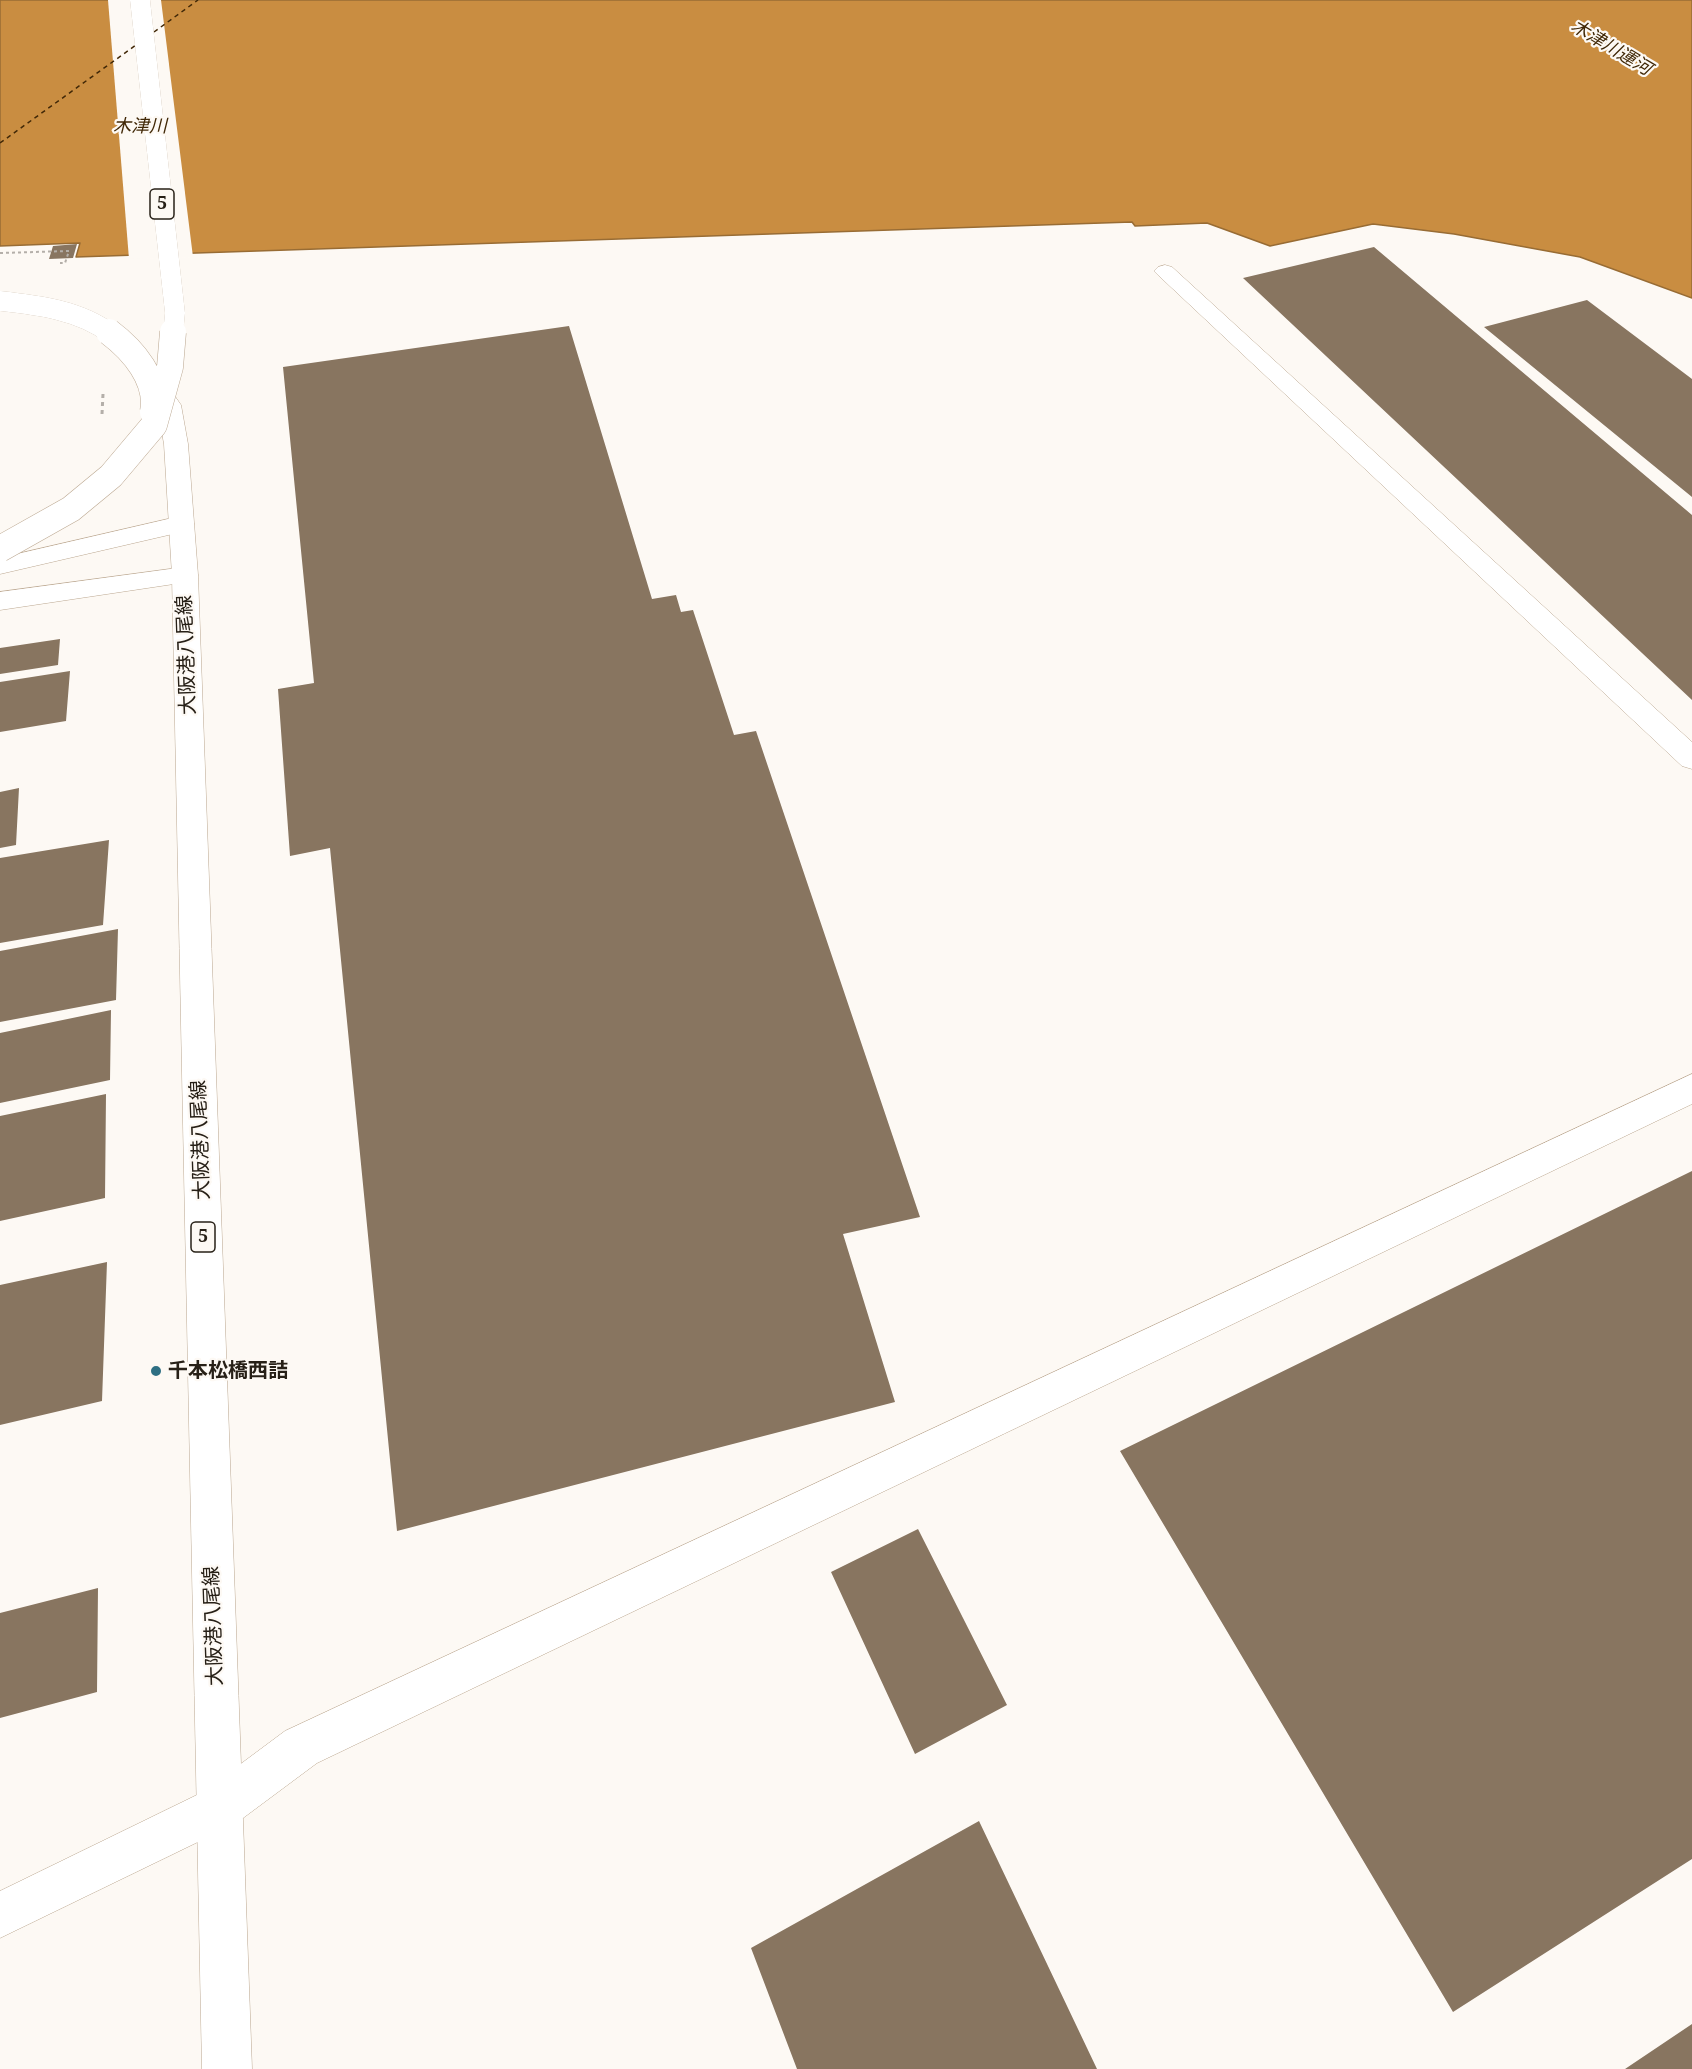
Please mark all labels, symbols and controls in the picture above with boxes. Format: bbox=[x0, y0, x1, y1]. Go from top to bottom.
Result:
water label: 木津川運河 bbox=[1567, 16, 1655, 80]
water label: 木津川 bbox=[113, 116, 167, 138]
road number: 5 bbox=[150, 189, 174, 219]
street label: 大阪港八尾線 bbox=[173, 595, 201, 715]
street label: 大阪港八尾線 bbox=[187, 1080, 215, 1200]
road number: 5 bbox=[191, 1222, 215, 1252]
place label: 千本松橋西詰 bbox=[168, 1359, 288, 1383]
marker: 千本松橋西詰 bbox=[149, 1364, 163, 1378]
street label: 大阪港八尾線 bbox=[200, 1566, 228, 1686]

